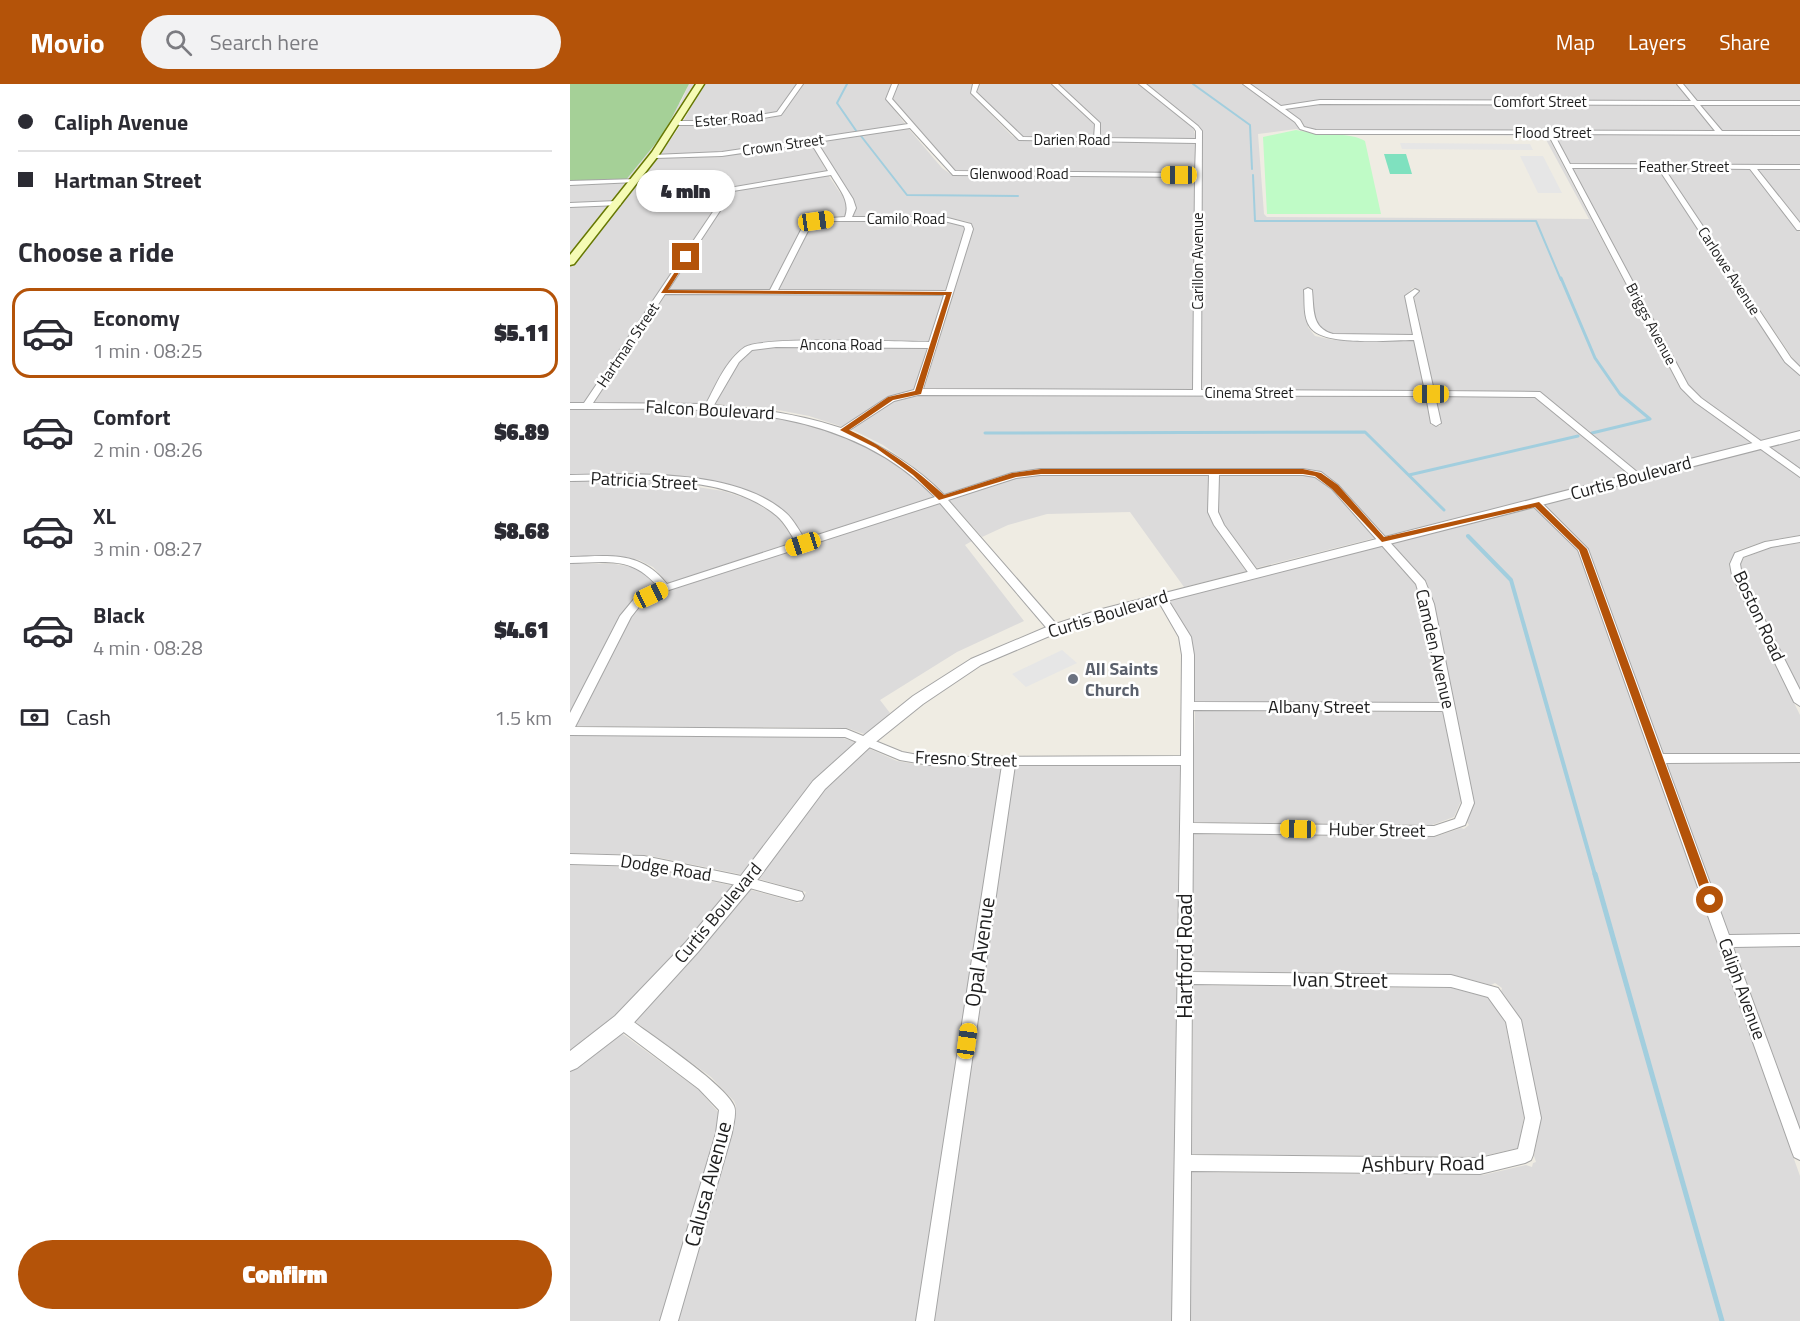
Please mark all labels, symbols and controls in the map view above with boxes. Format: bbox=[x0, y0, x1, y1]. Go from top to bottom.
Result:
search box bbox=[141, 15, 561, 69]
text: Movio bbox=[30, 21, 105, 64]
text: Search here bbox=[210, 25, 319, 59]
icon: search bbox=[162, 26, 195, 59]
text: Map bbox=[1556, 26, 1595, 58]
text: Layers bbox=[1628, 26, 1686, 58]
text: Share bbox=[1719, 26, 1770, 58]
street label: Comfort Street bbox=[1493, 90, 1588, 113]
street label: Ester Road bbox=[694, 104, 764, 133]
text: Caliph Avenue bbox=[54, 105, 188, 139]
street label: Flood Street bbox=[1514, 121, 1592, 144]
street label: Crown Street bbox=[741, 127, 826, 162]
street label: Darien Road bbox=[1033, 128, 1111, 151]
street label: Feather Street bbox=[1639, 155, 1730, 178]
street label: Glenwood Road bbox=[969, 162, 1069, 185]
text: Hartman Street bbox=[54, 163, 202, 197]
car bbox=[1161, 166, 1197, 184]
callout: 4 min bbox=[636, 170, 736, 212]
text: 4 min bbox=[661, 175, 710, 206]
street label: Camilo Road bbox=[867, 207, 945, 230]
car bbox=[797, 210, 835, 232]
street label: Carillon Avenue bbox=[1186, 212, 1209, 310]
street label: Carlowe Avenue bbox=[1692, 222, 1767, 319]
text: Choose a ride bbox=[18, 231, 174, 272]
route end bbox=[672, 243, 699, 270]
street label: Briggs Avenue bbox=[1620, 278, 1683, 369]
street label: Hartman Street bbox=[591, 297, 665, 392]
text: Economy bbox=[93, 301, 180, 335]
icon: car bbox=[21, 306, 75, 360]
text: $5.11 bbox=[494, 316, 549, 350]
street label: Ancona Road bbox=[800, 333, 882, 356]
text: 1 min · 08:25 bbox=[93, 335, 203, 366]
street label: Cinema Street bbox=[1204, 381, 1294, 404]
car bbox=[1413, 385, 1449, 403]
street label: Falcon Boulevard bbox=[645, 393, 775, 426]
text: Comfort bbox=[93, 400, 171, 434]
icon: car bbox=[21, 405, 75, 459]
text: $6.89 bbox=[494, 415, 549, 449]
text: 2 min · 08:26 bbox=[93, 434, 203, 465]
street label: Curtis Boulevard bbox=[1567, 448, 1694, 507]
street label: Patricia Street bbox=[590, 464, 699, 497]
text: XL bbox=[93, 499, 116, 533]
icon: car bbox=[21, 504, 75, 558]
text: $8.68 bbox=[494, 514, 549, 548]
car bbox=[783, 530, 823, 558]
text: 3 min · 08:27 bbox=[93, 533, 203, 564]
street label: Boston Road bbox=[1727, 566, 1792, 666]
car bbox=[631, 579, 671, 611]
street label: Curtis Boulevard bbox=[1044, 582, 1171, 645]
street label: Camden Avenue bbox=[1409, 586, 1462, 712]
text: Black bbox=[93, 598, 145, 632]
icon: car bbox=[21, 603, 75, 657]
text: $4.61 bbox=[494, 613, 549, 647]
text: 4 min · 08:28 bbox=[93, 632, 203, 663]
place label: All Saints Church bbox=[1085, 655, 1158, 703]
marker: All Saints Church bbox=[1066, 672, 1080, 686]
street label: Albany Street bbox=[1268, 693, 1371, 720]
text: Cash bbox=[66, 700, 111, 734]
icon: cash bbox=[18, 701, 51, 734]
text: 1.5 km bbox=[495, 702, 552, 733]
street label: Fresno Street bbox=[915, 743, 1018, 774]
street label: Huber Street bbox=[1328, 815, 1426, 844]
car bbox=[1280, 820, 1316, 838]
street label: Dodge Road bbox=[619, 847, 714, 888]
street label: Curtis Boulevard bbox=[667, 856, 768, 969]
route start bbox=[1696, 886, 1723, 913]
street label: Hartford Road bbox=[1168, 893, 1200, 1019]
street label: Opal Avenue bbox=[955, 895, 1003, 1009]
street label: Caliph Avenue bbox=[1712, 934, 1773, 1043]
street label: Ivan Street bbox=[1292, 962, 1389, 996]
car bbox=[956, 1022, 978, 1060]
street label: Calusa Avenue bbox=[675, 1118, 739, 1250]
street label: Ashbury Road bbox=[1361, 1146, 1485, 1180]
button: Confirm bbox=[18, 1240, 552, 1309]

